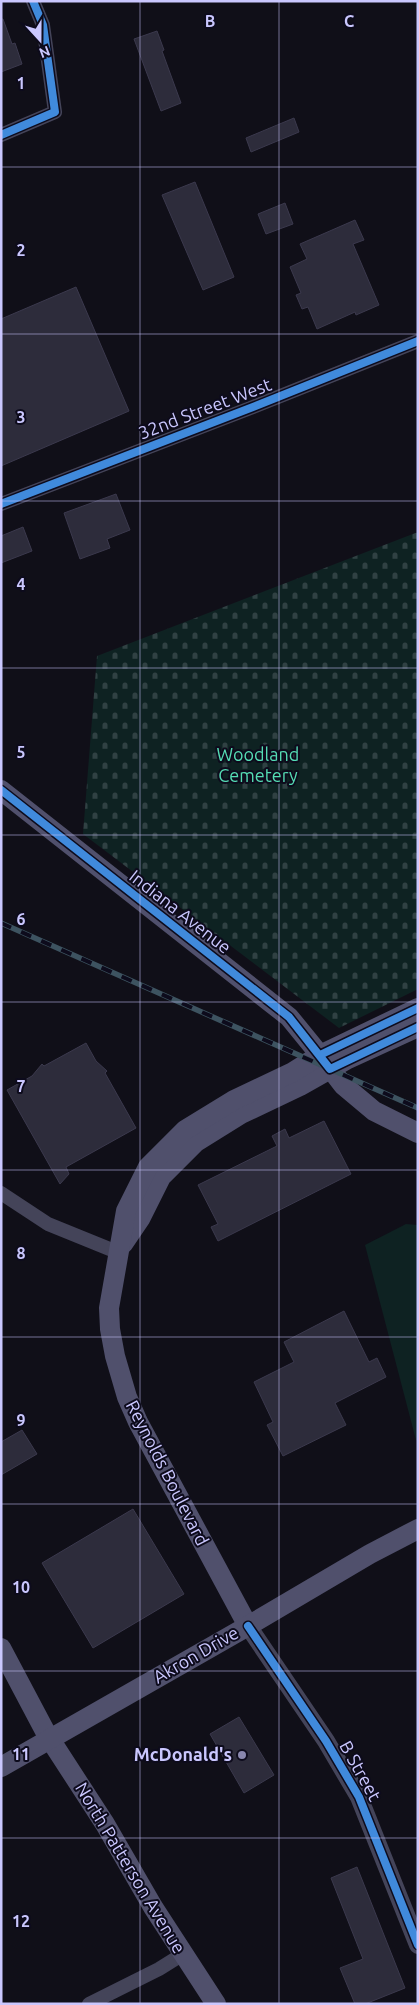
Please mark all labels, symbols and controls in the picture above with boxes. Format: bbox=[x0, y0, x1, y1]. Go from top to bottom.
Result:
text: B bbox=[205, 12, 215, 30]
text: C bbox=[344, 12, 354, 30]
north arrow bbox=[15, 15, 65, 65]
text: N bbox=[37, 43, 52, 61]
text: 1 bbox=[16, 74, 26, 92]
text: 2 bbox=[16, 241, 26, 259]
street label: 32nd Street West bbox=[135, 373, 274, 443]
text: 3 bbox=[16, 408, 26, 426]
text: 4 bbox=[16, 575, 26, 593]
text: 5 bbox=[16, 743, 26, 761]
park label: Woodland Cemetery bbox=[217, 744, 299, 785]
street label: Indiana Avenue bbox=[126, 865, 235, 957]
text: 6 bbox=[16, 910, 26, 928]
text: 7 bbox=[16, 1077, 26, 1095]
text: 8 bbox=[16, 1244, 26, 1262]
street label: Reynolds Boulevard bbox=[123, 1397, 213, 1548]
text: 9 bbox=[16, 1411, 26, 1429]
text: 10 bbox=[12, 1578, 30, 1596]
street label: Akron Drive bbox=[149, 1622, 242, 1687]
street label: B Street bbox=[336, 1737, 386, 1804]
place label: McDonald's bbox=[134, 1744, 232, 1764]
text: 11 bbox=[12, 1745, 30, 1763]
marker: McDonald's bbox=[236, 1749, 248, 1761]
street label: North Patterson Avenue bbox=[72, 1778, 190, 1957]
text: 12 bbox=[12, 1912, 30, 1930]

